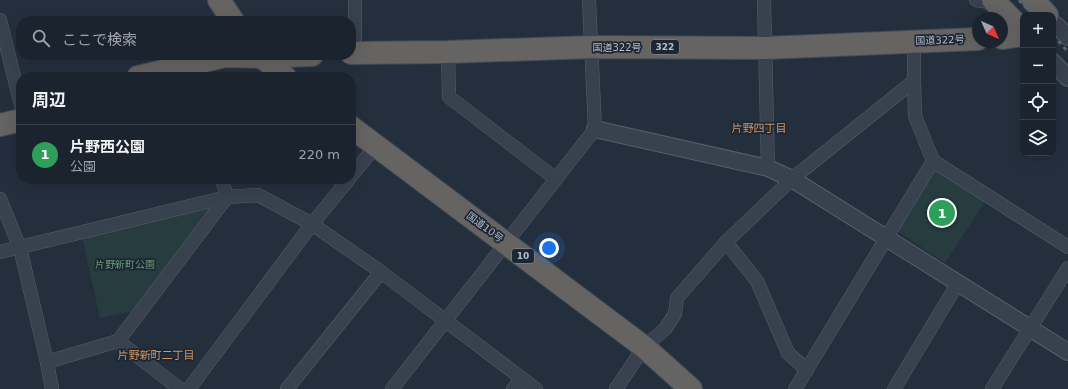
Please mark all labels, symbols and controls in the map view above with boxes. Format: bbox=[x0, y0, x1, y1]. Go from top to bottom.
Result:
north arrow bbox=[972, 12, 1008, 48]
map controls bbox=[1020, 12, 1056, 156]
button: + bbox=[1020, 12, 1056, 48]
search box bbox=[16, 16, 356, 60]
icon: search bbox=[30, 27, 52, 49]
text: ここで検索 bbox=[62, 31, 137, 49]
street label: 国道322号 bbox=[915, 34, 965, 46]
road number: 322 bbox=[651, 40, 679, 54]
street label: 国道322号 bbox=[592, 42, 642, 53]
button: − bbox=[1020, 48, 1056, 84]
button: locate bbox=[1020, 84, 1056, 120]
text: 周辺 bbox=[32, 90, 66, 110]
button: layers bbox=[1020, 120, 1056, 156]
district label: 片野四丁目 bbox=[732, 122, 787, 135]
text: 片野西公園 bbox=[70, 138, 145, 156]
text: 1 bbox=[40, 147, 50, 162]
text: 220 m bbox=[298, 147, 340, 162]
text: 公園 bbox=[70, 159, 96, 174]
pin: 1 bbox=[929, 198, 955, 228]
street label: 国道10号 bbox=[465, 210, 505, 244]
your location bbox=[539, 238, 559, 258]
road number: 10 bbox=[512, 249, 534, 263]
park label: 片野新町公園 bbox=[95, 259, 155, 270]
district label: 片野新町二丁目 bbox=[118, 349, 195, 362]

